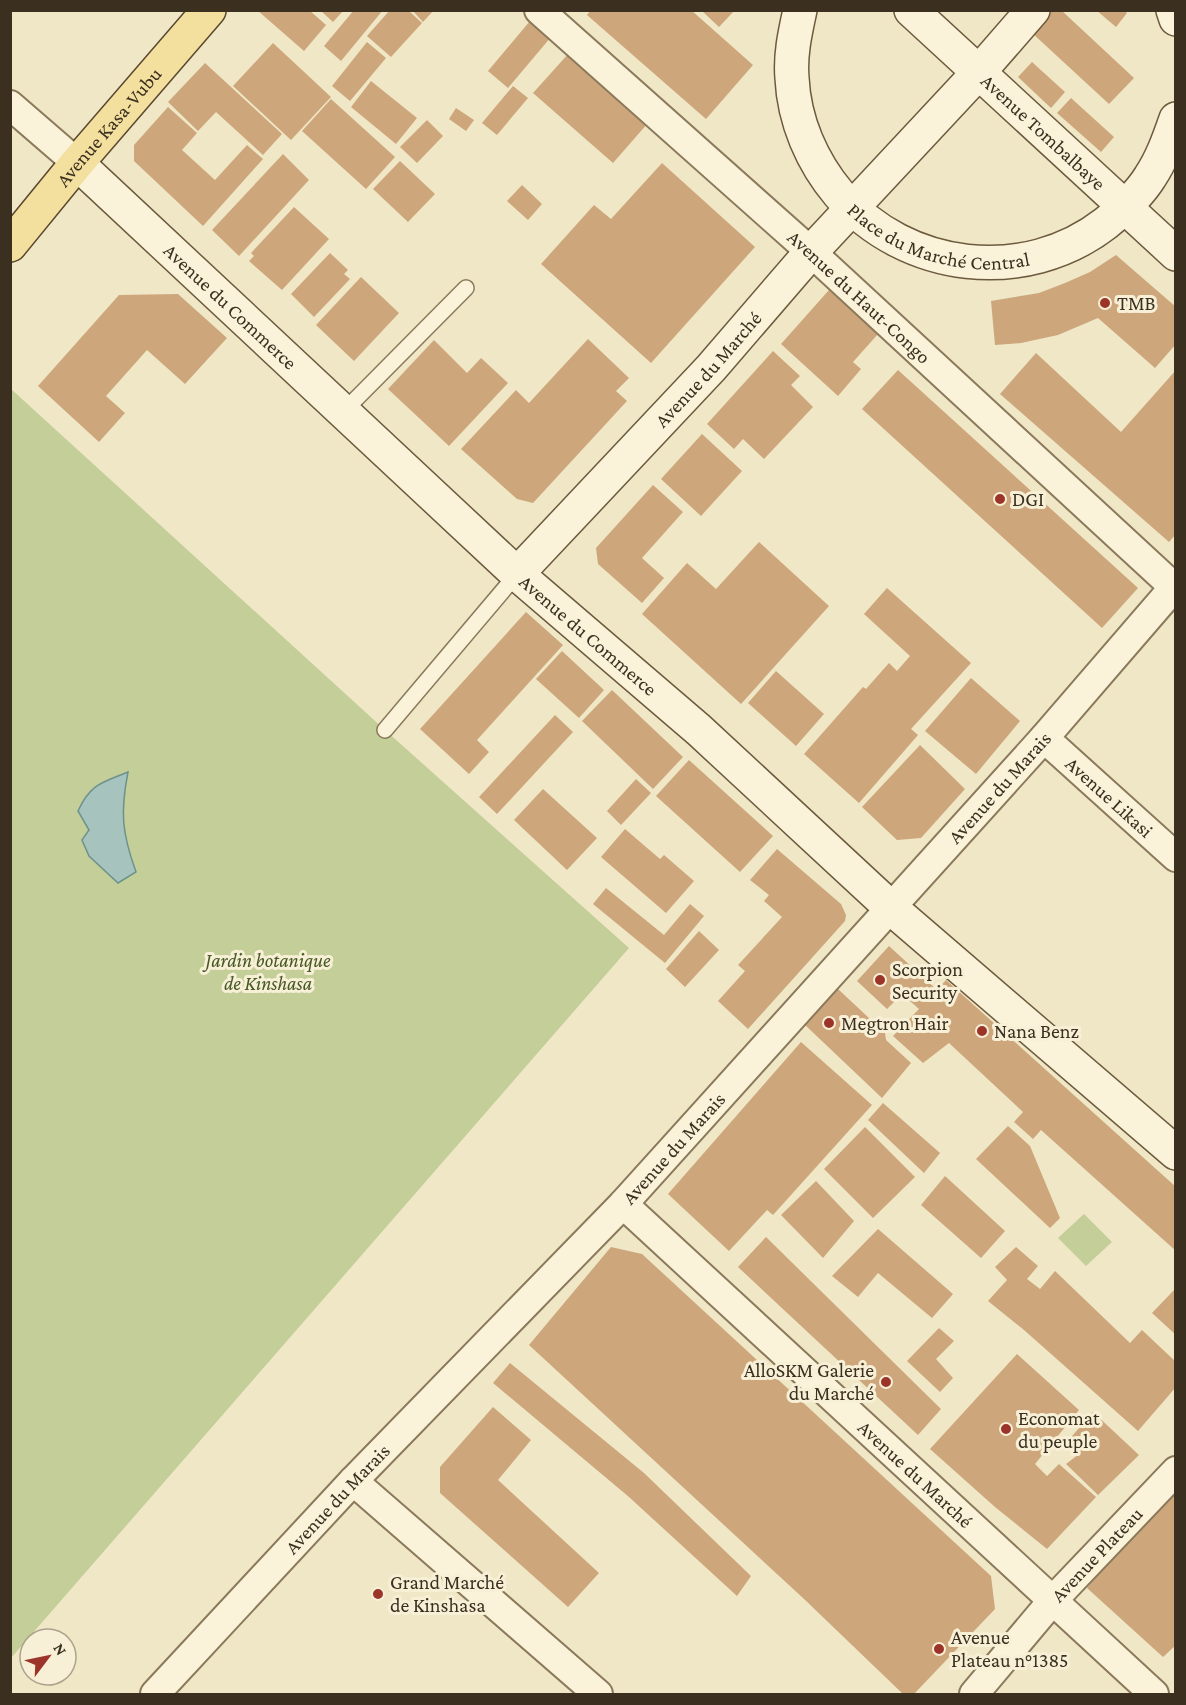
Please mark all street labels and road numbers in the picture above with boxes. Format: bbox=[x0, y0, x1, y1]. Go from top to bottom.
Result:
street label: Avenue Kasa-Vubu bbox=[52, 62, 166, 191]
street label: Avenue Tombalbaye bbox=[977, 69, 1110, 195]
street label: Place du Marché Central bbox=[843, 199, 1031, 274]
street label: Avenue du Haut-Congo bbox=[783, 226, 935, 368]
street label: Avenue du Commerce bbox=[159, 239, 302, 374]
street label: Avenue du Marché bbox=[650, 307, 766, 432]
street label: Avenue du Commerce bbox=[515, 570, 662, 700]
street label: Avenue du Marais bbox=[943, 727, 1055, 848]
street label: Avenue Likasi bbox=[1061, 752, 1157, 842]
street label: Avenue du Marais bbox=[618, 1088, 730, 1208]
street label: Avenue du Marché bbox=[854, 1416, 977, 1532]
street label: Avenue du Marais bbox=[280, 1439, 394, 1558]
street label: Avenue Plateau bbox=[1046, 1502, 1147, 1606]

